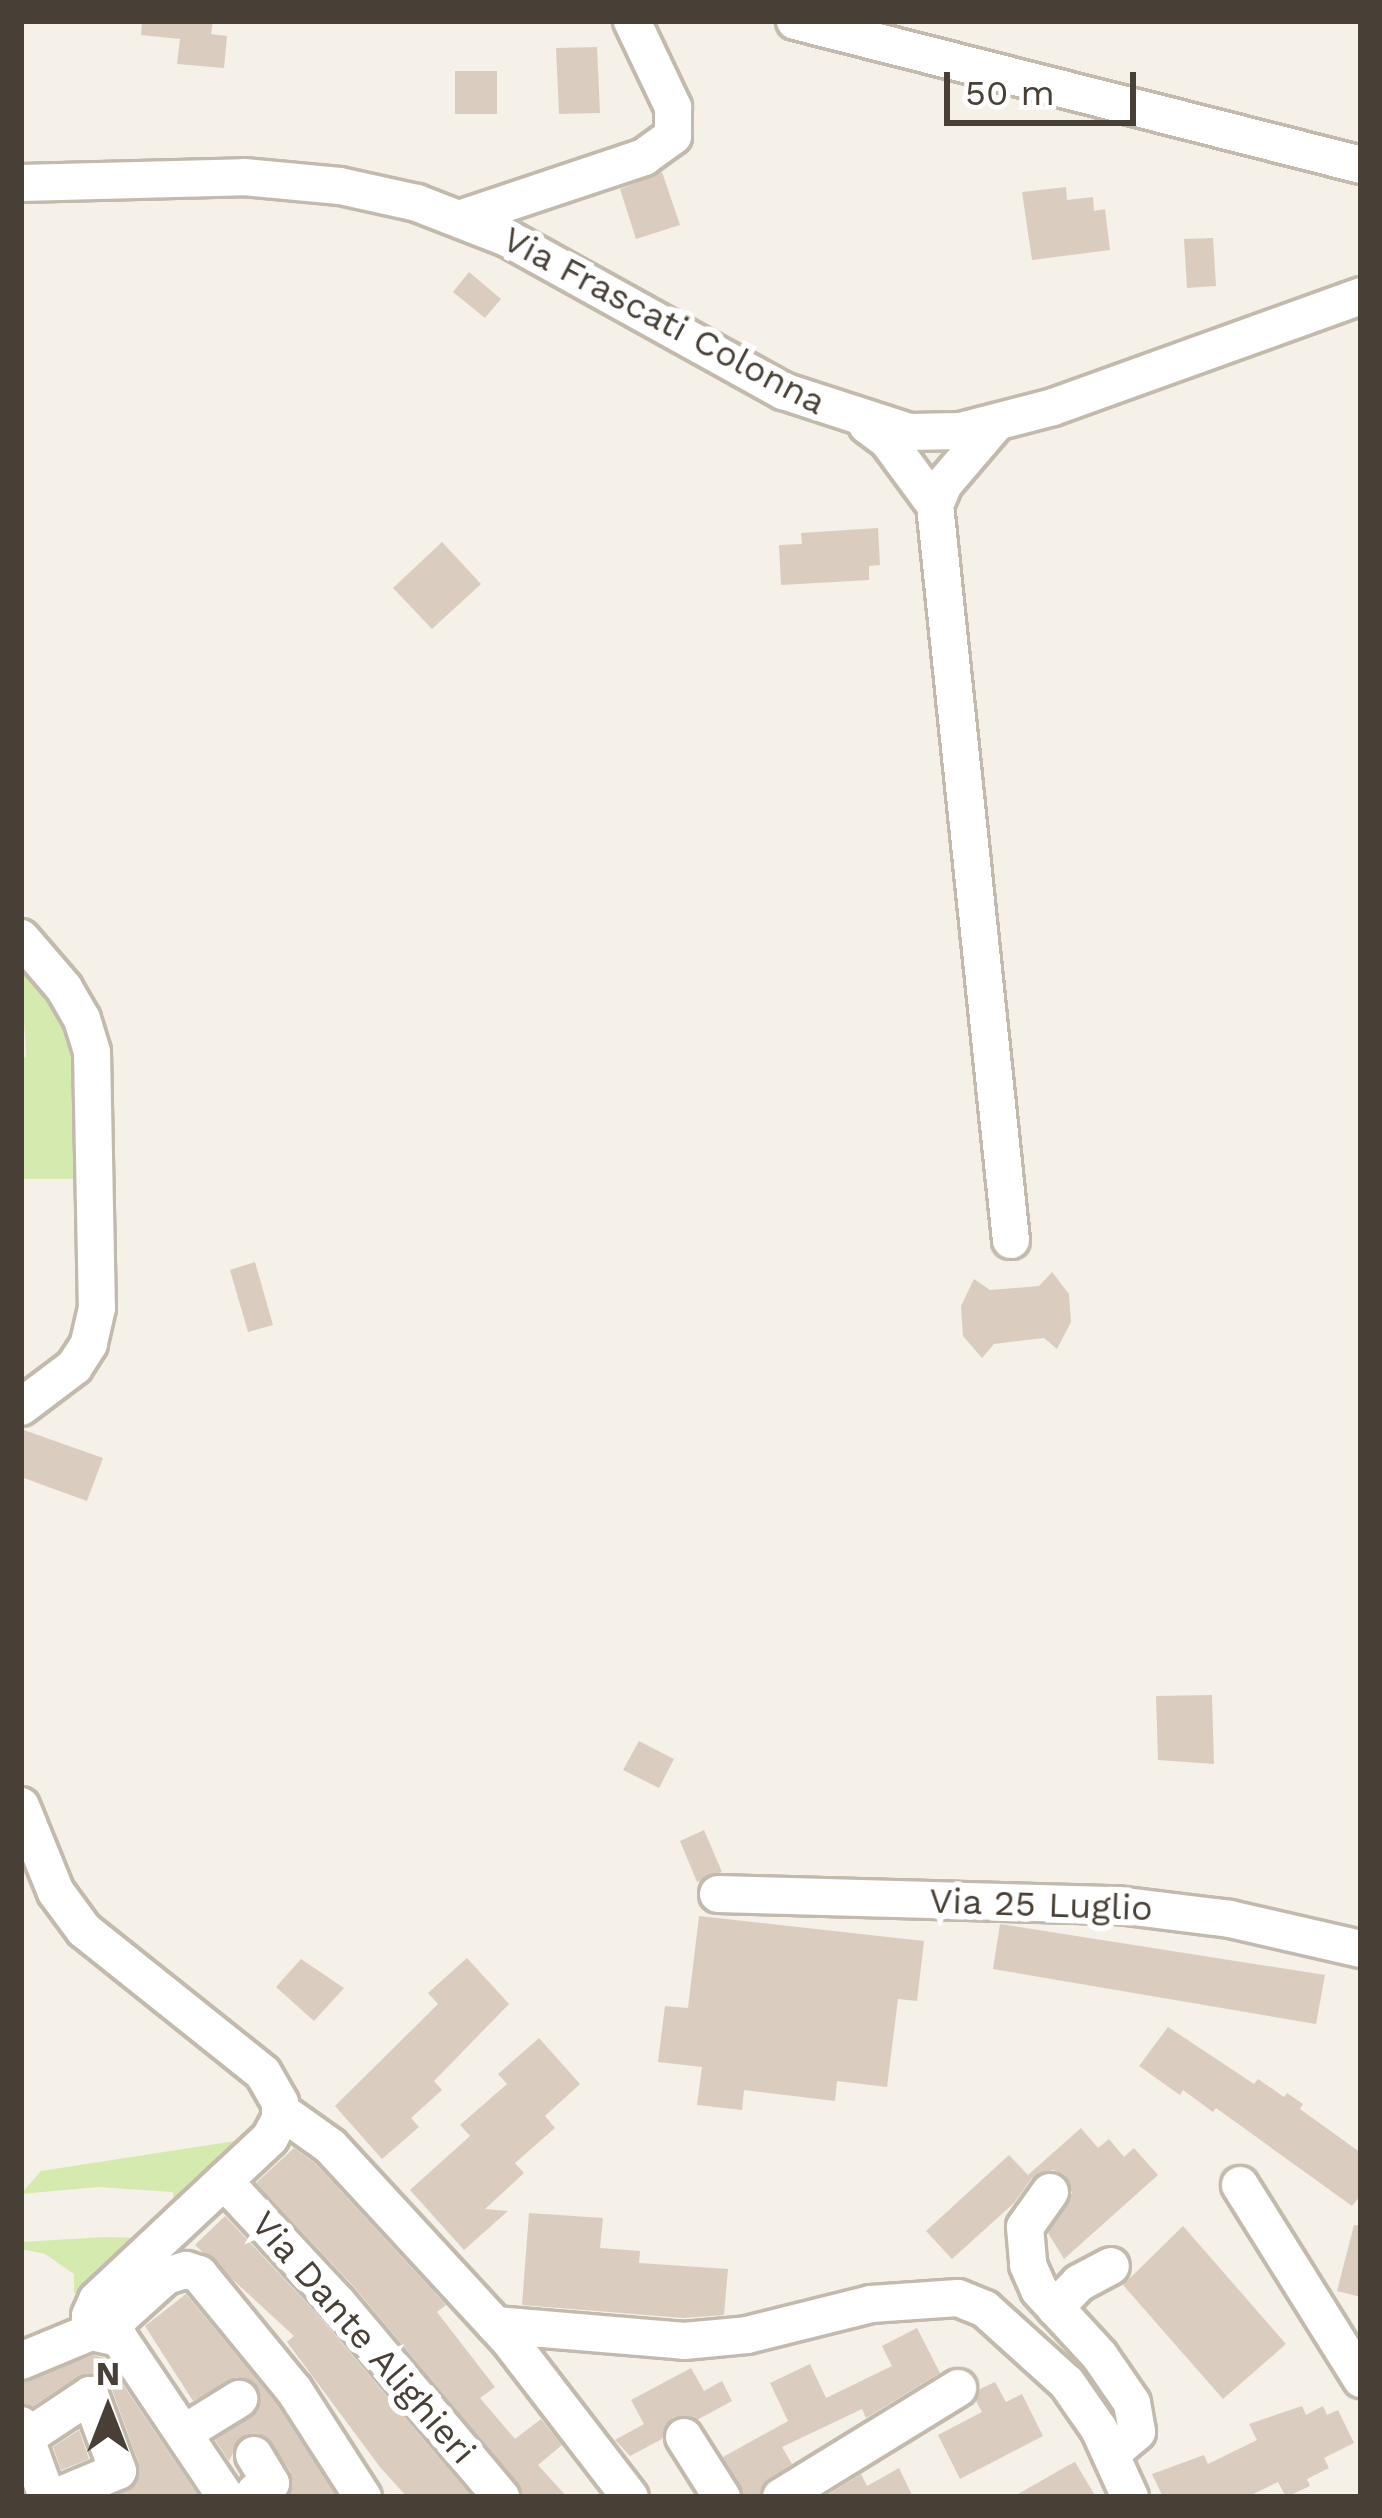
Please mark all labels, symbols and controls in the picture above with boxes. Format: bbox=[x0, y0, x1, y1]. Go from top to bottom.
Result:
scale bar bbox=[950, 48, 1142, 122]
text: 50 m bbox=[965, 72, 1055, 114]
street label: Via Frascati Colonna bbox=[495, 217, 833, 425]
street label: Via 25 Luglio bbox=[928, 1879, 1154, 1931]
street label: Via Dante Alighieri bbox=[241, 2202, 485, 2474]
north arrow bbox=[48, 2350, 168, 2470]
text: N bbox=[96, 2354, 120, 2393]

